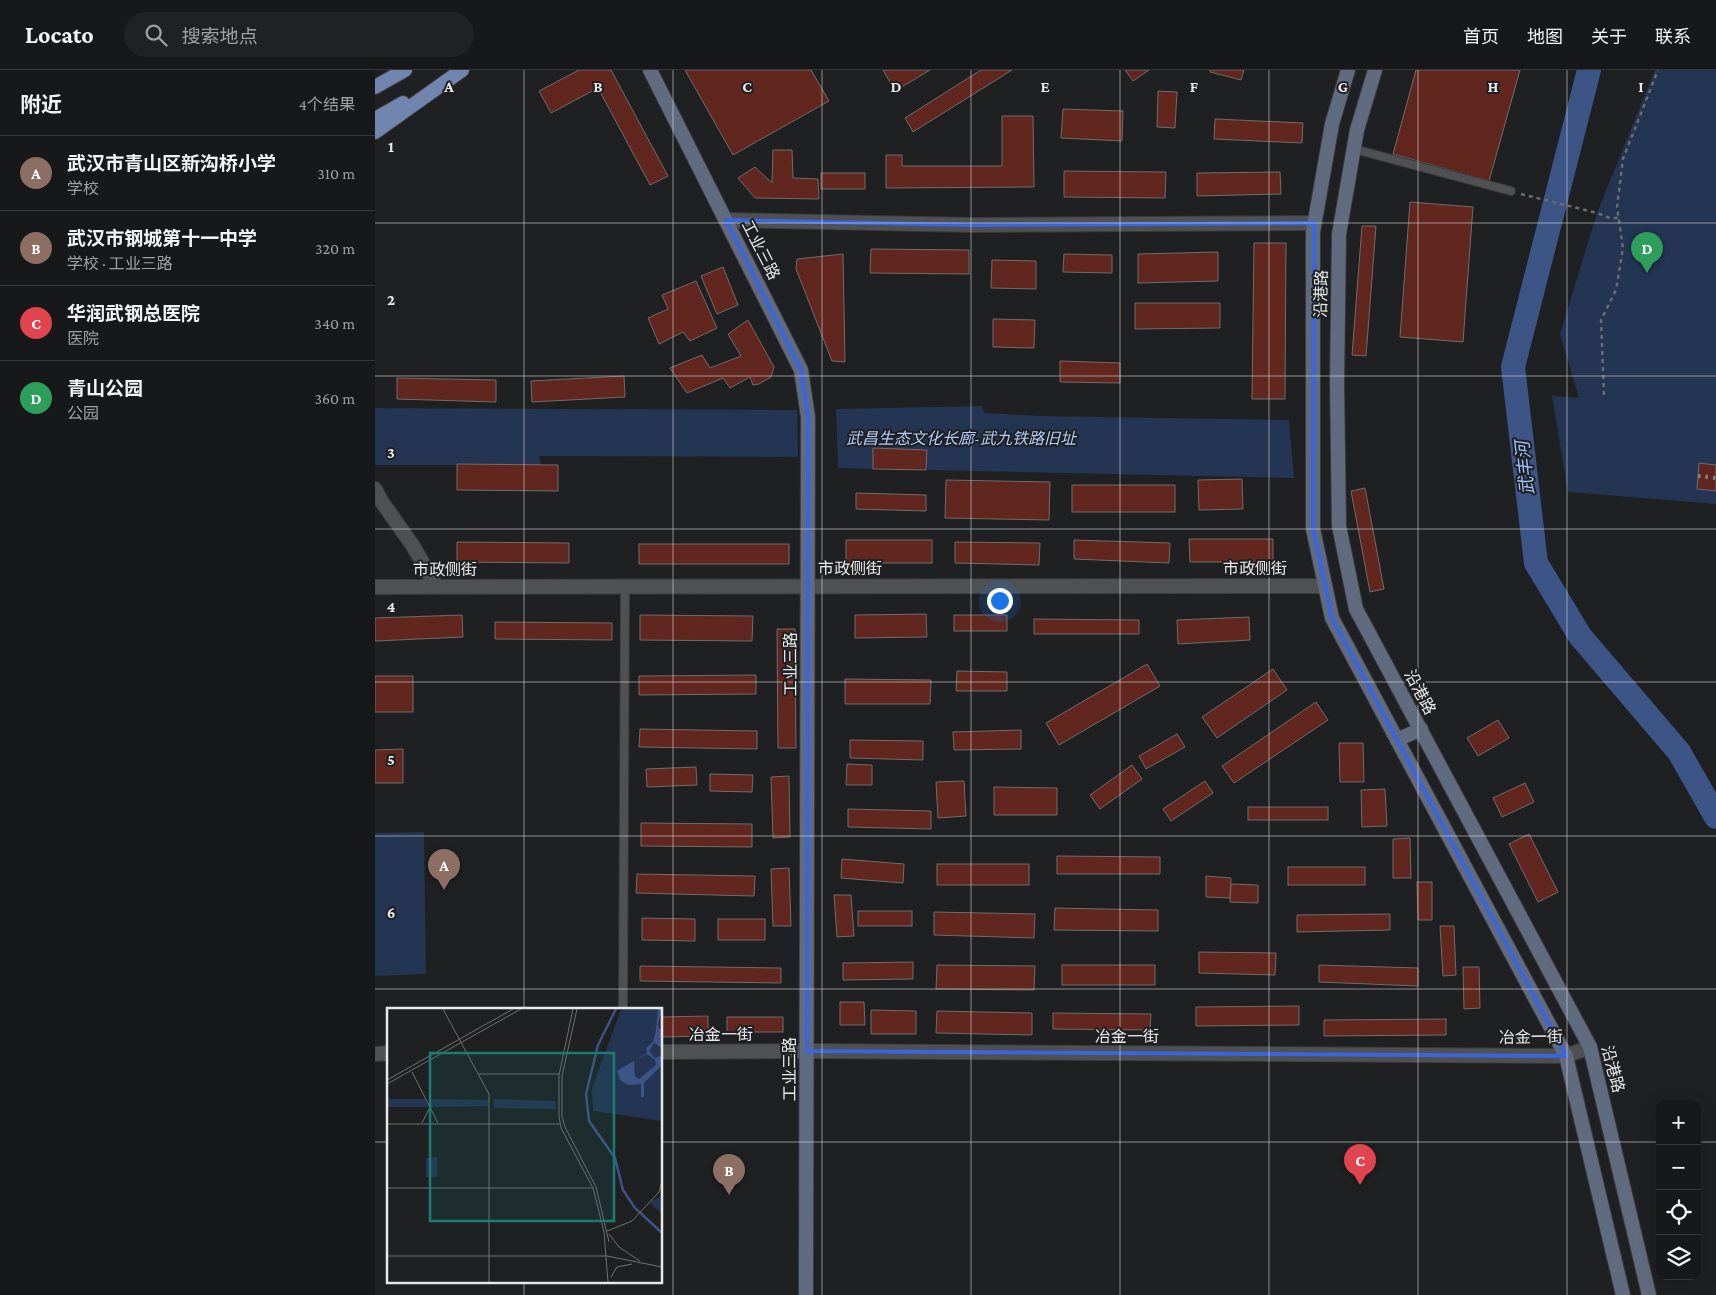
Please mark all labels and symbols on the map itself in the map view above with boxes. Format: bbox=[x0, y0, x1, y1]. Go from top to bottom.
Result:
text: A bbox=[443, 78, 454, 95]
text: B bbox=[593, 78, 603, 95]
text: C bbox=[742, 78, 752, 95]
text: D bbox=[890, 78, 902, 95]
text: E bbox=[1040, 78, 1050, 95]
text: F bbox=[1190, 78, 1199, 95]
text: G bbox=[1338, 78, 1348, 95]
text: H bbox=[1488, 78, 1499, 95]
text: I bbox=[1638, 78, 1644, 95]
text: 1 bbox=[388, 138, 394, 155]
street label: 工业三路 bbox=[739, 218, 783, 282]
pin: D bbox=[1631, 232, 1663, 273]
street label: 沿港路 bbox=[1312, 270, 1330, 318]
text: 2 bbox=[387, 291, 395, 308]
park label: 武昌生态文化长廊-武九铁路旧址 bbox=[846, 430, 1078, 447]
water label: 武丰河 bbox=[1512, 437, 1538, 496]
text: 3 bbox=[387, 444, 395, 461]
street label: 市政侧街 bbox=[818, 560, 882, 577]
street label: 市政侧街 bbox=[1223, 560, 1287, 577]
street label: 市政侧街 bbox=[413, 561, 477, 578]
your location bbox=[987, 588, 1013, 614]
text: 4 bbox=[387, 598, 396, 615]
street label: 工业三路 bbox=[782, 632, 799, 696]
street label: 沿港路 bbox=[1401, 667, 1439, 717]
text: 5 bbox=[387, 751, 395, 768]
pin: A bbox=[428, 849, 460, 890]
text: 6 bbox=[387, 904, 395, 921]
inset map bbox=[387, 1008, 663, 1282]
street label: 冶金一街 bbox=[689, 1026, 753, 1043]
street label: 冶金一街 bbox=[1095, 1028, 1159, 1045]
street label: 冶金一街 bbox=[1499, 1028, 1563, 1046]
street label: 工业三路 bbox=[781, 1037, 798, 1101]
street label: 沿港路 bbox=[1599, 1044, 1627, 1094]
pin: C bbox=[1344, 1144, 1376, 1185]
pin: B bbox=[713, 1154, 745, 1195]

